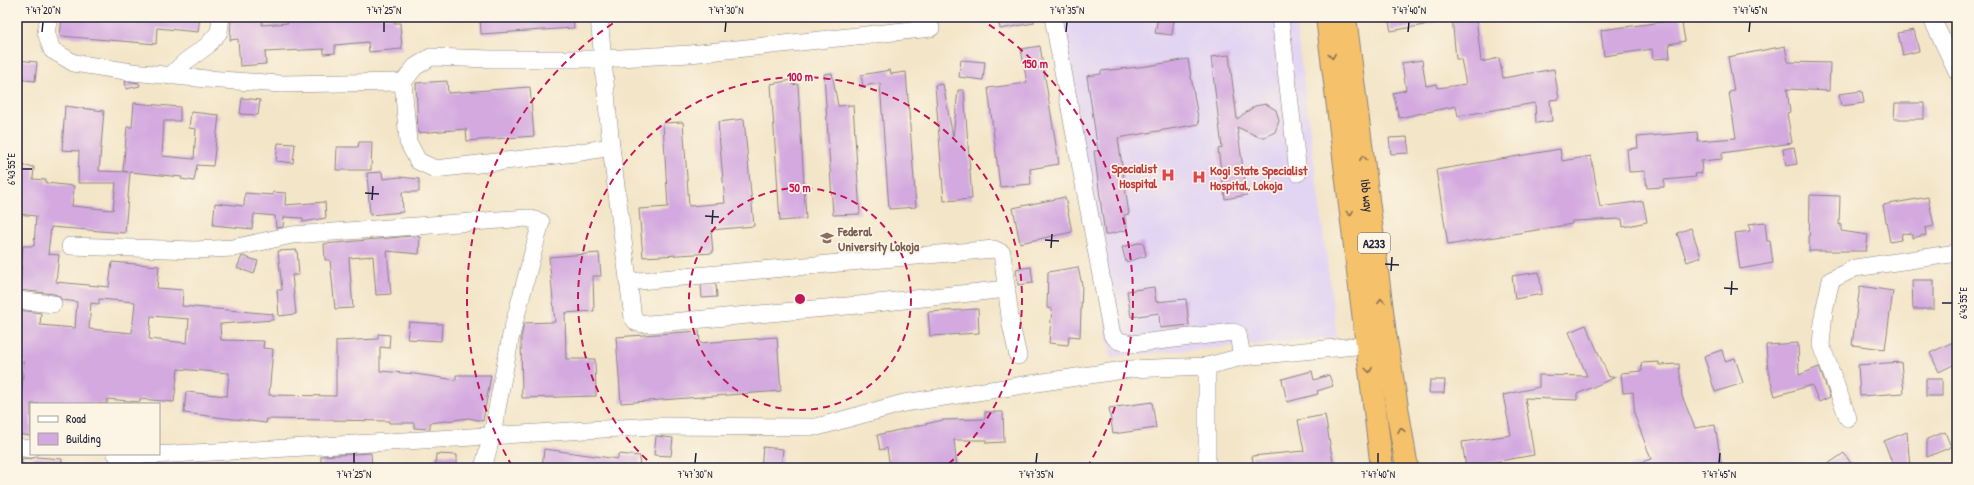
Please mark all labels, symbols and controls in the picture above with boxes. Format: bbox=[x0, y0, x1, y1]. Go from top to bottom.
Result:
text: 7°47'20"N bbox=[25, 4, 61, 17]
text: 7°47'25"N bbox=[367, 4, 401, 17]
text: 7°47'30"N bbox=[709, 4, 743, 17]
text: 7°47'35"N bbox=[1050, 4, 1084, 17]
text: 7°47'40"N bbox=[1392, 4, 1426, 17]
text: 7°47'45"N bbox=[1733, 4, 1767, 17]
one-way arrow bbox=[1327, 53, 1336, 59]
text: 150 m bbox=[1022, 55, 1048, 72]
text: 100 m bbox=[787, 68, 813, 85]
text: 6°43'55"E bbox=[5, 152, 18, 185]
one-way arrow bbox=[1359, 155, 1368, 161]
place label: Specialist Hospital bbox=[1111, 159, 1158, 193]
place label: Kogi State Specialist Hospital, Lokoja bbox=[1210, 161, 1308, 195]
hospital icon: Specialist Hospital bbox=[1160, 167, 1176, 183]
hospital icon: Kogi State Specialist Hospital, Lokoja bbox=[1191, 169, 1207, 185]
street label: Ibb way bbox=[1357, 178, 1379, 214]
text: 50 m bbox=[789, 179, 811, 196]
one-way arrow bbox=[1345, 210, 1354, 216]
place label: Federal University Lokoja bbox=[837, 222, 920, 256]
school or university icon: Federal University Lokoja bbox=[819, 230, 835, 246]
road number: A233 bbox=[1358, 233, 1390, 253]
text: 6°43'55"E bbox=[1957, 286, 1970, 319]
centre of rings bbox=[793, 292, 807, 306]
one-way arrow bbox=[1377, 298, 1386, 304]
one-way arrow bbox=[1364, 366, 1373, 373]
legend bbox=[30, 403, 160, 455]
text: Road bbox=[66, 410, 86, 427]
one-way arrow bbox=[1397, 426, 1406, 433]
text: Building bbox=[66, 430, 101, 447]
text: 7°47'25"N bbox=[337, 468, 371, 481]
text: 7°47'30"N bbox=[678, 468, 712, 481]
text: 7°47'35"N bbox=[1019, 468, 1053, 481]
text: 7°47'40"N bbox=[1361, 468, 1395, 481]
text: 7°47'45"N bbox=[1702, 468, 1736, 481]

